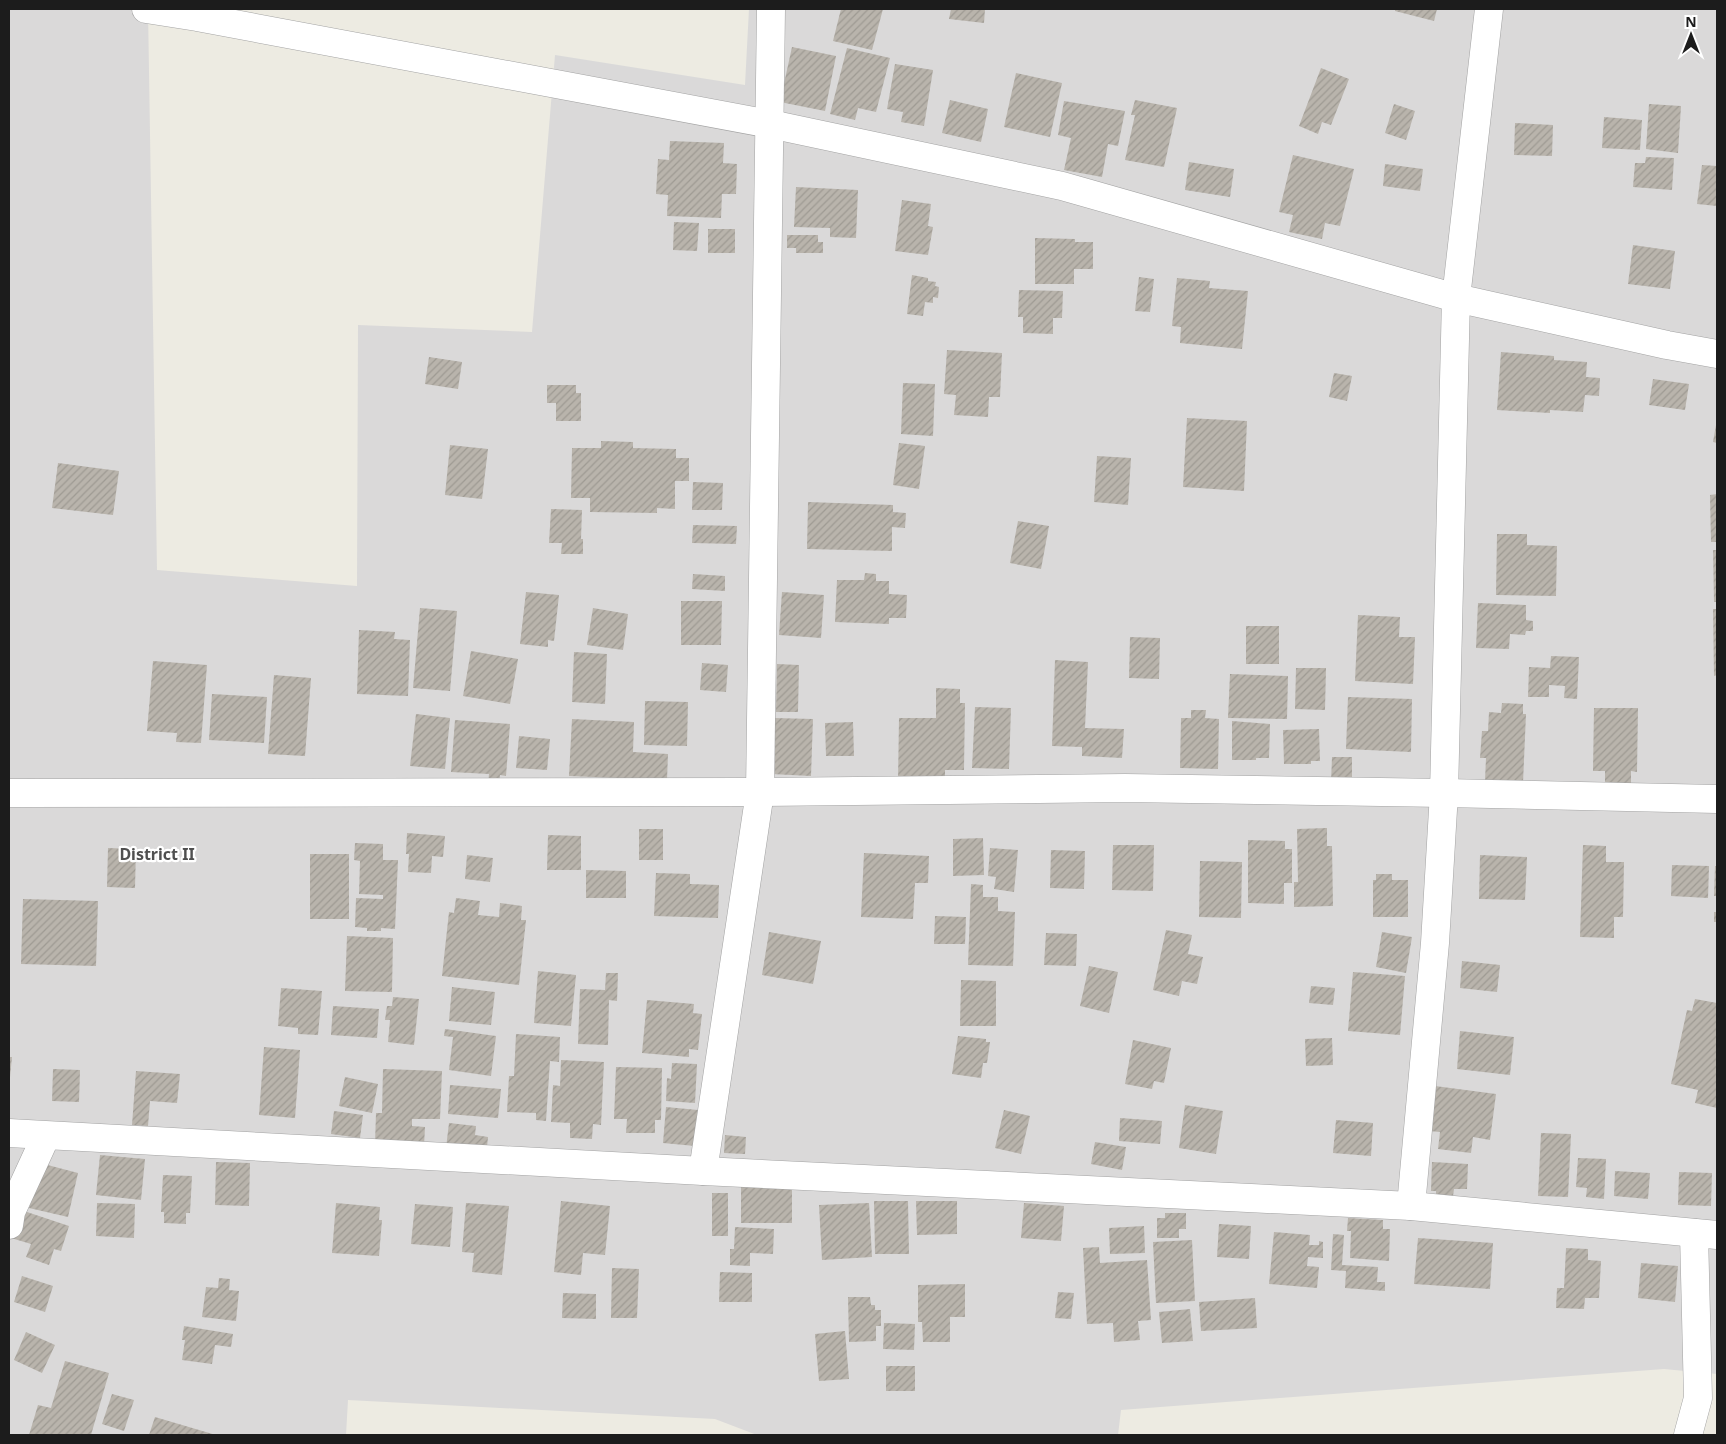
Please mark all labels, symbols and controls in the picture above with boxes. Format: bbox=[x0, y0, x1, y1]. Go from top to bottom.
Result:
north arrow bbox=[1666, 10, 1716, 60]
text: N bbox=[1685, 12, 1697, 31]
district label: District II bbox=[119, 843, 195, 865]

